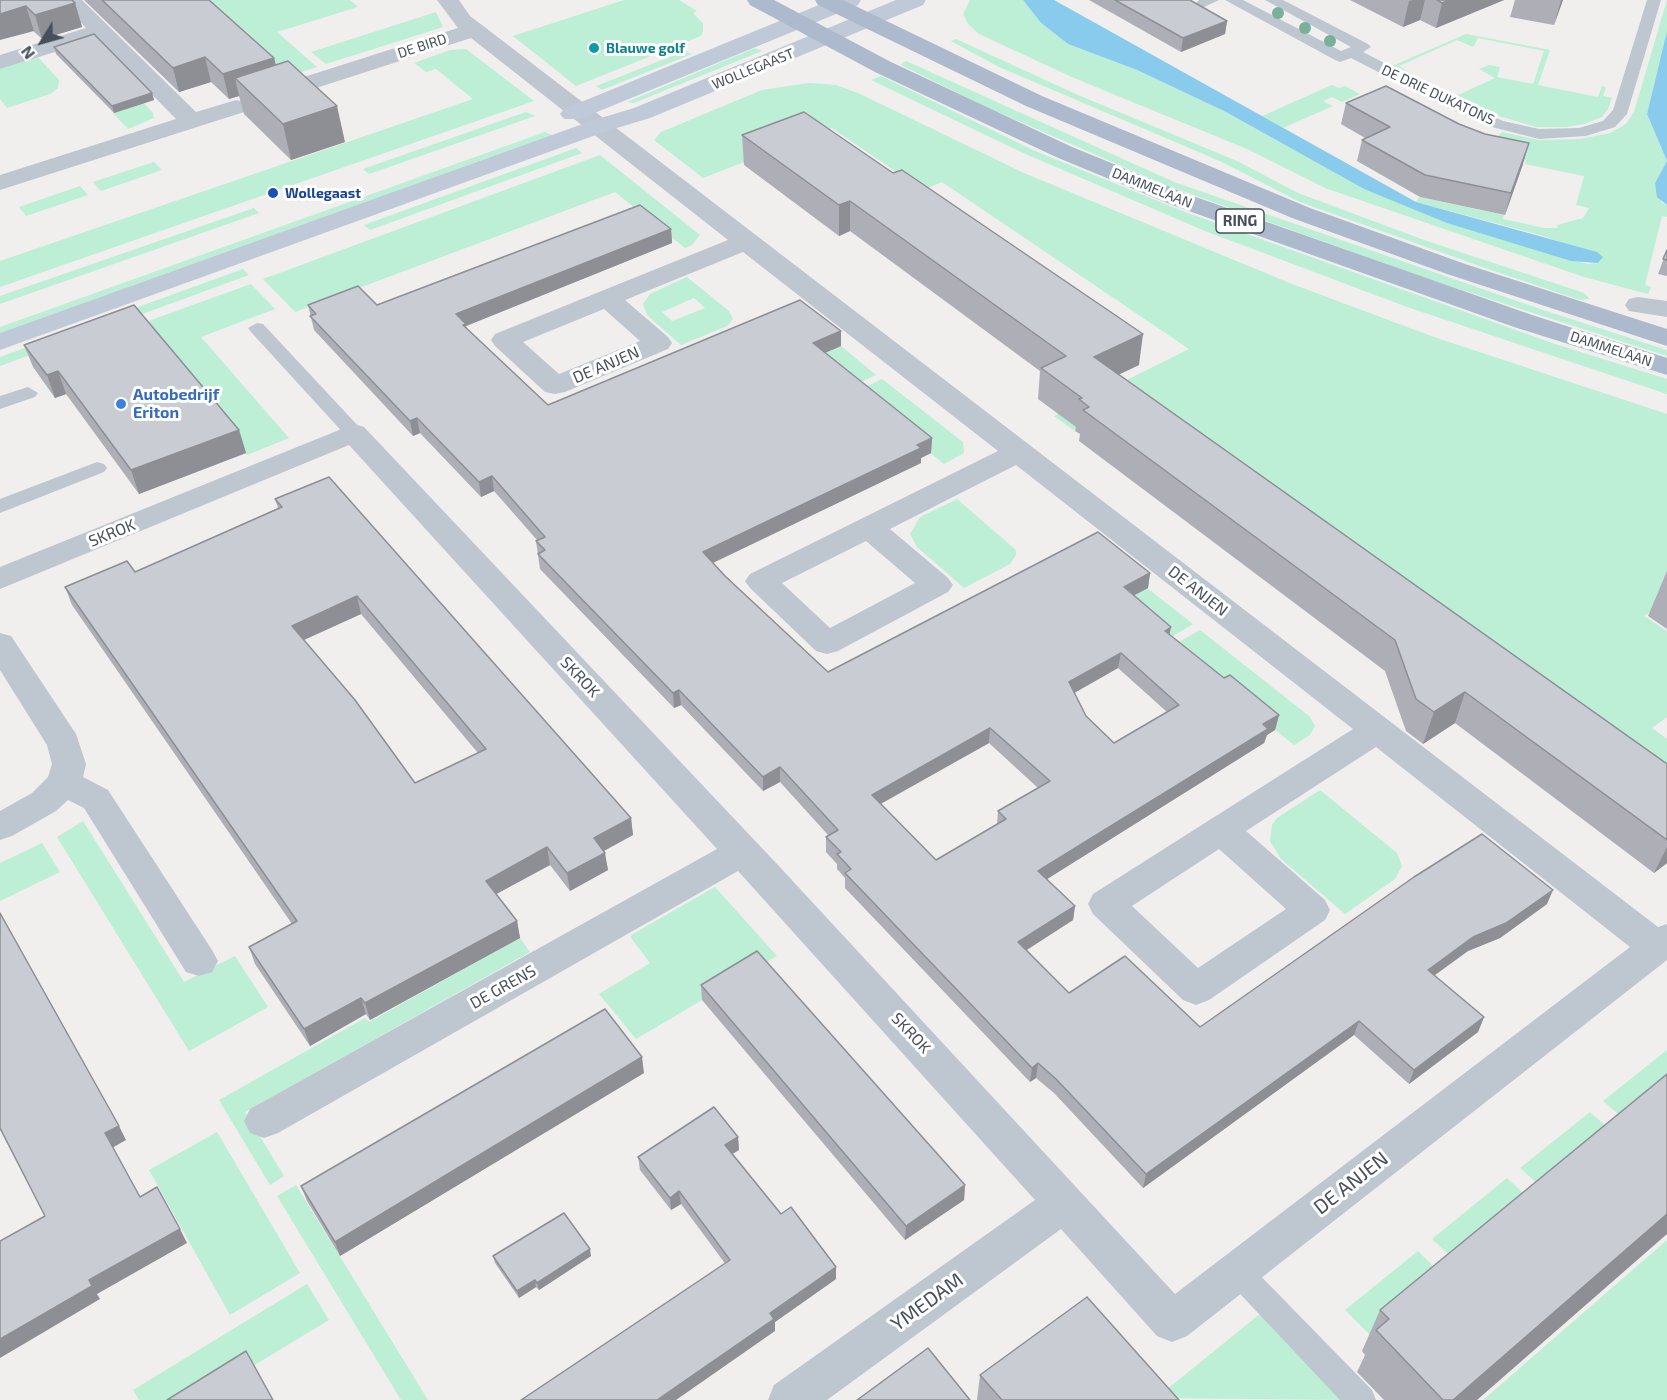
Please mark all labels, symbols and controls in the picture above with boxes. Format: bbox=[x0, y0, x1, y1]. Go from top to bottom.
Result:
north arrow bbox=[12, 12, 72, 72]
street label: DE BIRD bbox=[395, 30, 449, 62]
place label: Blauwe golf bbox=[606, 40, 685, 56]
marker: Blauwe golf bbox=[587, 41, 601, 55]
text: N bbox=[16, 43, 38, 63]
street label: WOLLEGAAST bbox=[710, 45, 796, 93]
street label: DE DRIE DUKATONS bbox=[1379, 61, 1497, 129]
street label: DAMMELAAN bbox=[1110, 164, 1194, 212]
place label: Wollegaast bbox=[285, 185, 361, 201]
marker: Wollegaast bbox=[266, 186, 280, 200]
road number: RING bbox=[1216, 209, 1264, 233]
street label: DAMMELAAN bbox=[1568, 328, 1654, 370]
street label: DE ANJEN bbox=[570, 342, 642, 388]
place label: Autobedrijf Eriton bbox=[133, 385, 219, 423]
marker: Autobedrijf Eriton bbox=[114, 397, 128, 411]
street label: SKROK bbox=[86, 515, 138, 551]
street label: DE ANJEN bbox=[1164, 562, 1232, 620]
street label: SKROK bbox=[556, 653, 604, 701]
street label: DE GRENS bbox=[467, 961, 539, 1013]
street label: SKROK bbox=[887, 1009, 935, 1057]
street label: DE ANJEN bbox=[1309, 1147, 1393, 1219]
street label: YMEDAM bbox=[886, 1268, 968, 1336]

